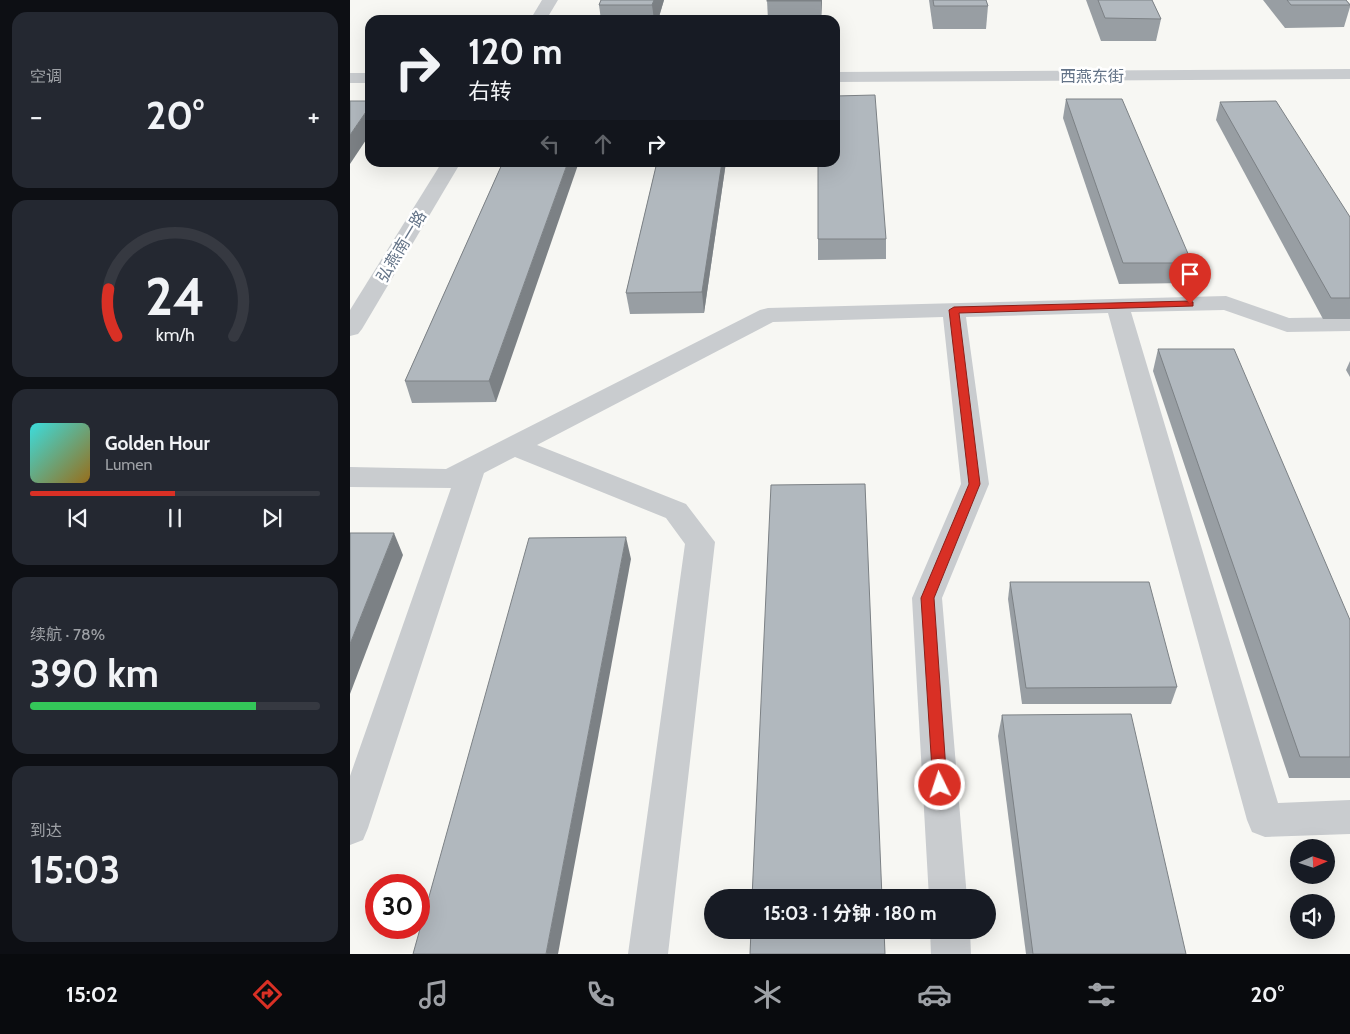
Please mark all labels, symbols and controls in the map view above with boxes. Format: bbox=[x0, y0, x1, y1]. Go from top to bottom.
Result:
text: 120 m bbox=[468, 30, 562, 73]
icon: right bbox=[385, 35, 450, 100]
text: 空调 bbox=[30, 67, 62, 86]
street label: 西燕东街 bbox=[1060, 67, 1124, 86]
text: 右转 bbox=[468, 78, 512, 105]
text: 20° bbox=[146, 92, 204, 139]
text: − bbox=[30, 99, 42, 133]
text: + bbox=[308, 99, 320, 133]
icon: left bbox=[536, 130, 564, 158]
icon: ahead bbox=[589, 130, 617, 158]
icon: right bbox=[642, 130, 670, 158]
street label: 弘燕南一路 bbox=[373, 207, 430, 285]
pin bbox=[1169, 253, 1211, 304]
icon: arrive bbox=[1176, 260, 1204, 288]
text: 24 bbox=[145, 265, 205, 328]
text: km/h bbox=[155, 324, 195, 345]
text: Golden Hour bbox=[105, 432, 210, 455]
text: Lumen bbox=[105, 455, 152, 474]
icon: previous bbox=[64, 504, 92, 532]
icon: pause bbox=[161, 504, 189, 532]
icon: next bbox=[258, 504, 286, 532]
text: 续航 · 78% bbox=[30, 625, 105, 644]
text: 390 km bbox=[30, 650, 159, 697]
position arrow bbox=[913, 758, 965, 810]
text: 到达 bbox=[30, 821, 62, 840]
north arrow bbox=[1290, 839, 1335, 884]
map controls bbox=[1290, 839, 1335, 939]
text: 15:03 bbox=[30, 846, 120, 893]
speed limit sign: 30 bbox=[365, 874, 430, 939]
button: sound bbox=[1290, 894, 1335, 939]
text: 15:03 · 1 分钟 · 180 m bbox=[764, 902, 936, 925]
icon: directions bbox=[250, 977, 285, 1012]
icon: music bbox=[416, 977, 451, 1012]
icon: phone bbox=[583, 977, 618, 1012]
icon: climate bbox=[750, 977, 785, 1012]
icon: car bbox=[917, 977, 952, 1012]
icon: filters bbox=[1084, 977, 1119, 1012]
text: 15:02 bbox=[66, 981, 118, 1008]
text: 20° bbox=[1250, 981, 1284, 1008]

